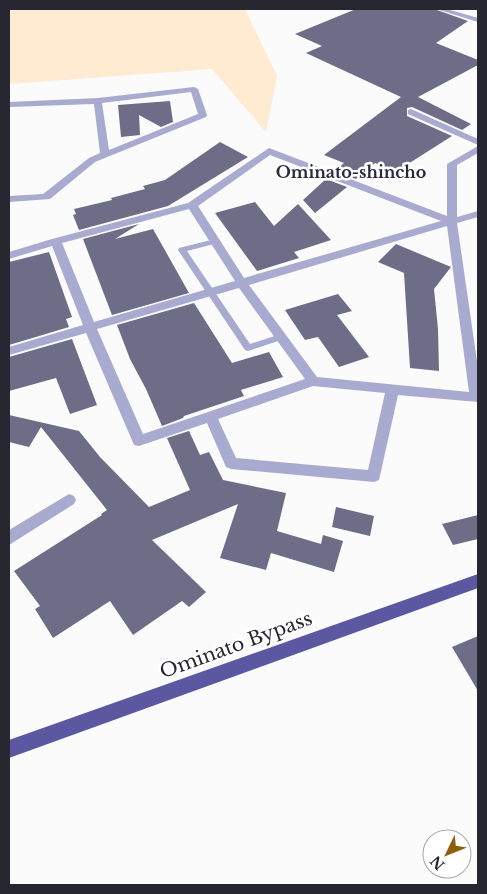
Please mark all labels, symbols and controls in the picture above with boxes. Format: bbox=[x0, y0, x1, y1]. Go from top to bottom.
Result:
district label: Ominato-shincho bbox=[276, 162, 426, 182]
street label: Ominato Bypass bbox=[157, 607, 315, 683]
north arrow bbox=[422, 829, 472, 879]
text: N bbox=[426, 852, 449, 874]

